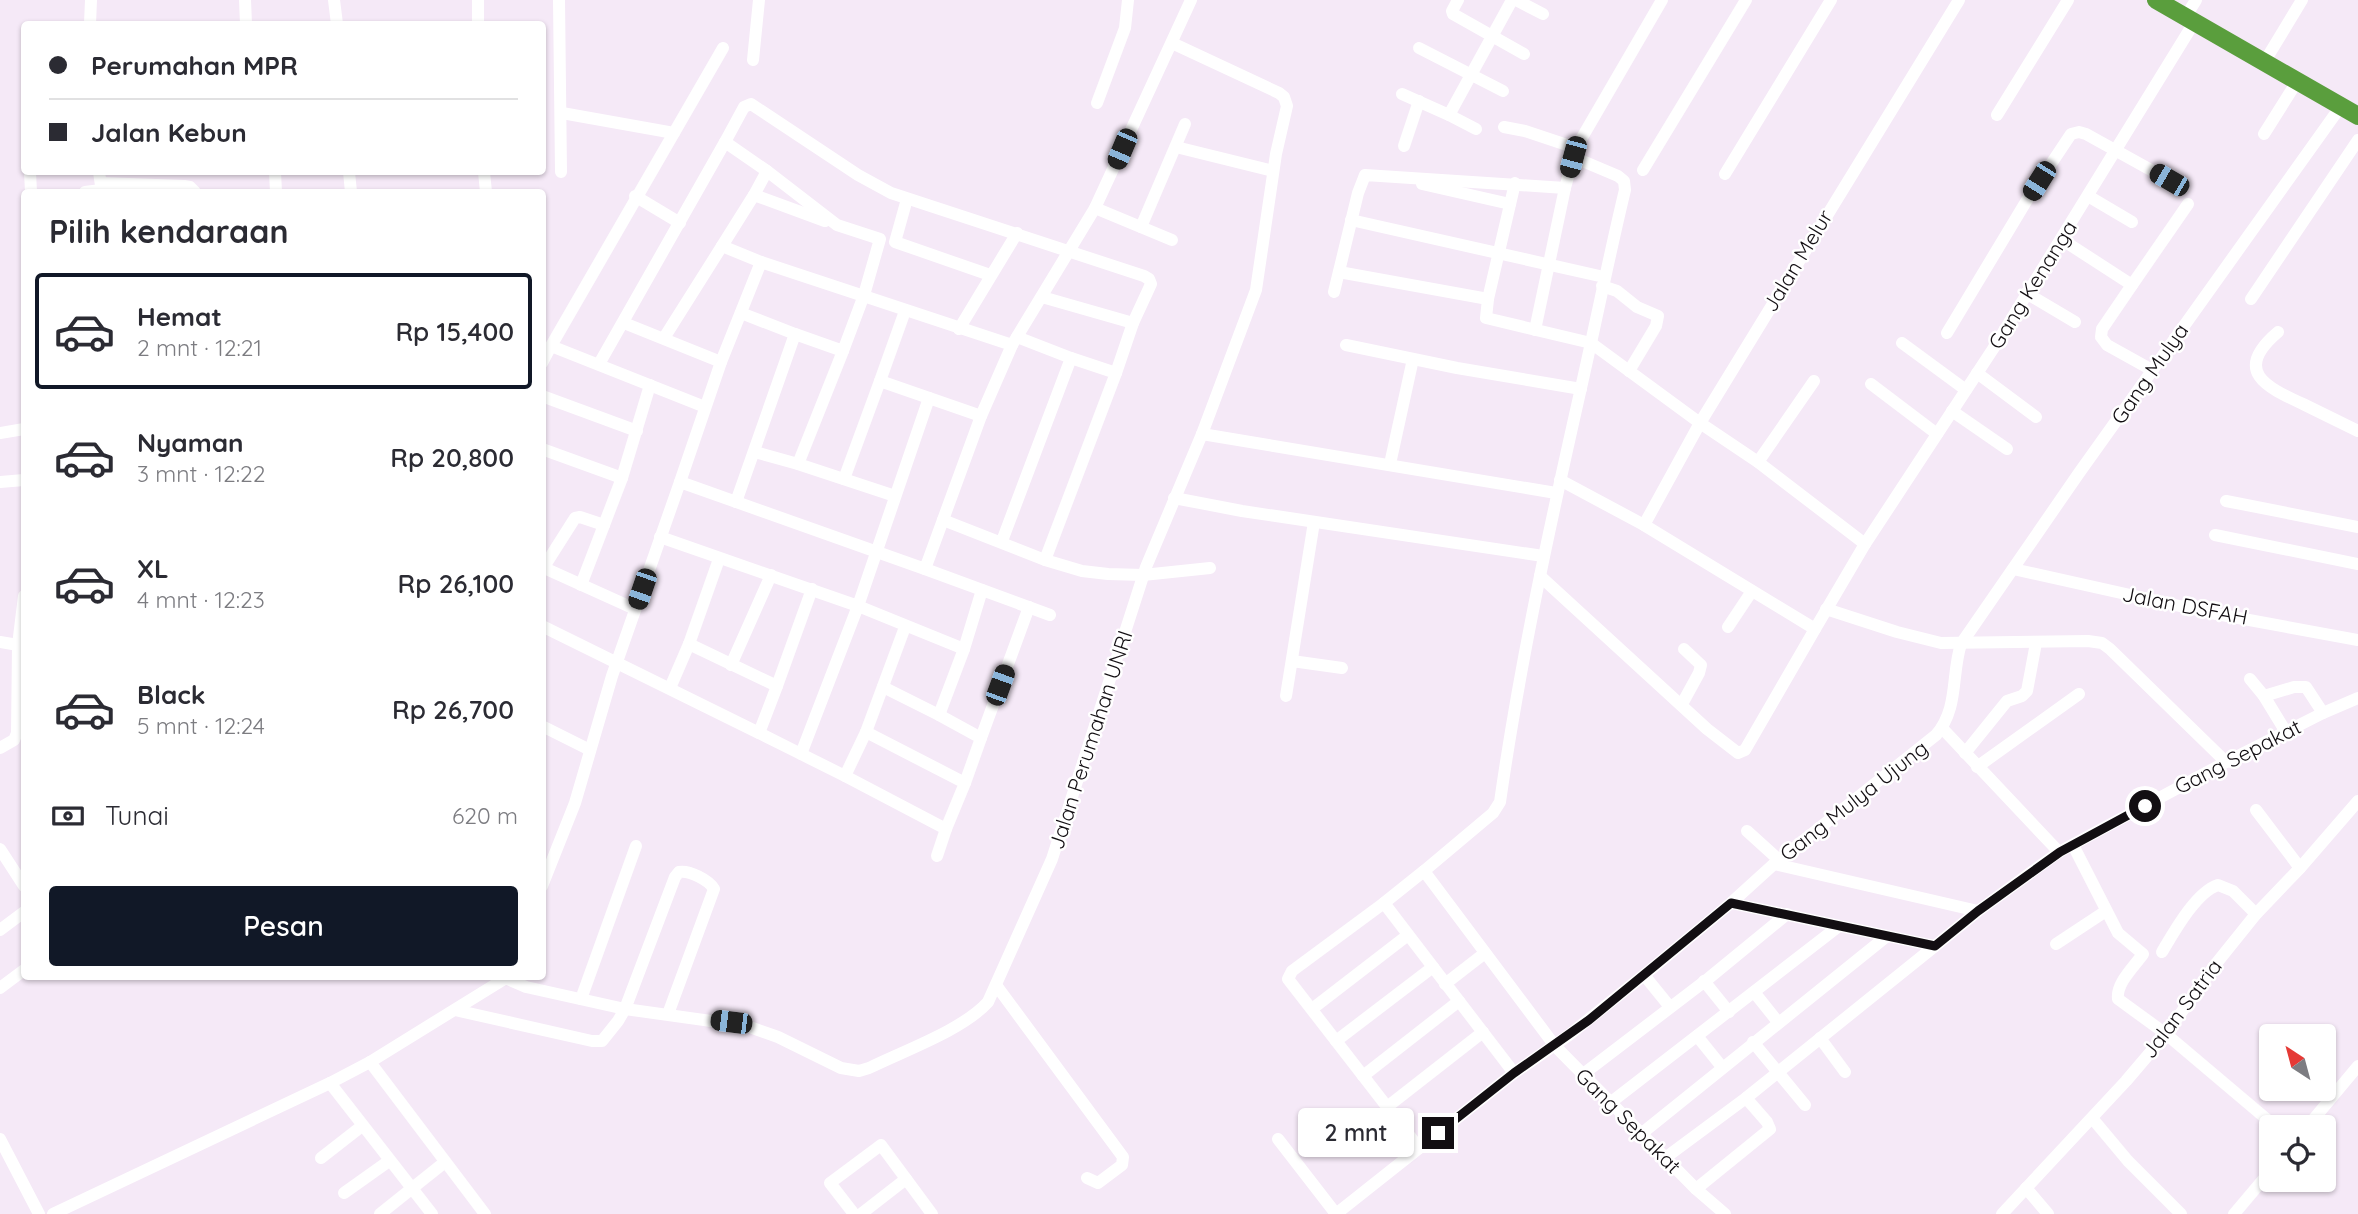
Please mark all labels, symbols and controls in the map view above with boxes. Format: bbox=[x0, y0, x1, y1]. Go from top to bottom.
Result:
text: Perumahan MPR bbox=[91, 49, 298, 82]
text: Jalan Kebun bbox=[91, 116, 247, 149]
car bbox=[1105, 126, 1140, 172]
car bbox=[1558, 134, 1589, 180]
car bbox=[2019, 158, 2060, 204]
car bbox=[2146, 160, 2193, 200]
street label: Jalan Melur bbox=[1757, 205, 1838, 316]
text: Pilih kendaraan bbox=[49, 211, 289, 251]
street label: Gang Kenanga bbox=[1982, 215, 2082, 354]
icon: car bbox=[53, 300, 116, 363]
text: Hemat bbox=[137, 300, 222, 333]
text: Rp 15,400 bbox=[395, 315, 514, 348]
street label: Gang Mulya bbox=[2105, 318, 2193, 429]
text: 2 mnt · 12:21 bbox=[137, 333, 262, 362]
icon: car bbox=[53, 426, 116, 489]
text: Nyaman bbox=[137, 426, 244, 459]
text: Rp 20,800 bbox=[390, 441, 514, 474]
text: 3 mnt · 12:22 bbox=[137, 459, 265, 488]
icon: car bbox=[53, 552, 116, 615]
text: XL bbox=[137, 552, 169, 585]
car bbox=[626, 566, 659, 612]
text: Rp 26,100 bbox=[398, 567, 514, 600]
street label: Jalan DSFAH bbox=[2120, 580, 2250, 630]
text: 4 mnt · 12:23 bbox=[137, 585, 265, 614]
street label: Jalan Perumahan UNRI bbox=[1042, 627, 1138, 852]
car bbox=[983, 662, 1018, 708]
icon: car bbox=[53, 678, 116, 741]
text: Black bbox=[137, 678, 206, 711]
text: Rp 26,700 bbox=[392, 693, 514, 726]
text: 5 mnt · 12:24 bbox=[137, 711, 265, 740]
street label: Gang Sepakat bbox=[2170, 713, 2305, 799]
street label: Gang Mulya Ujung bbox=[1774, 734, 1933, 866]
route start bbox=[2129, 790, 2161, 822]
icon: cash bbox=[49, 797, 87, 835]
text: Tunai bbox=[105, 799, 169, 832]
text: 620 m bbox=[452, 801, 518, 830]
button: Pesan bbox=[49, 886, 518, 966]
street label: Jalan Satria bbox=[2136, 954, 2227, 1063]
car bbox=[709, 1009, 754, 1035]
north arrow bbox=[2259, 1024, 2336, 1101]
map controls bbox=[2259, 1024, 2336, 1192]
street label: Gang Sepakat bbox=[1570, 1062, 1687, 1179]
callout: 2 mnt bbox=[1298, 1108, 1414, 1158]
button: locate bbox=[2259, 1115, 2336, 1192]
route end bbox=[1422, 1117, 1454, 1149]
text: 2 mnt bbox=[1325, 1118, 1387, 1147]

